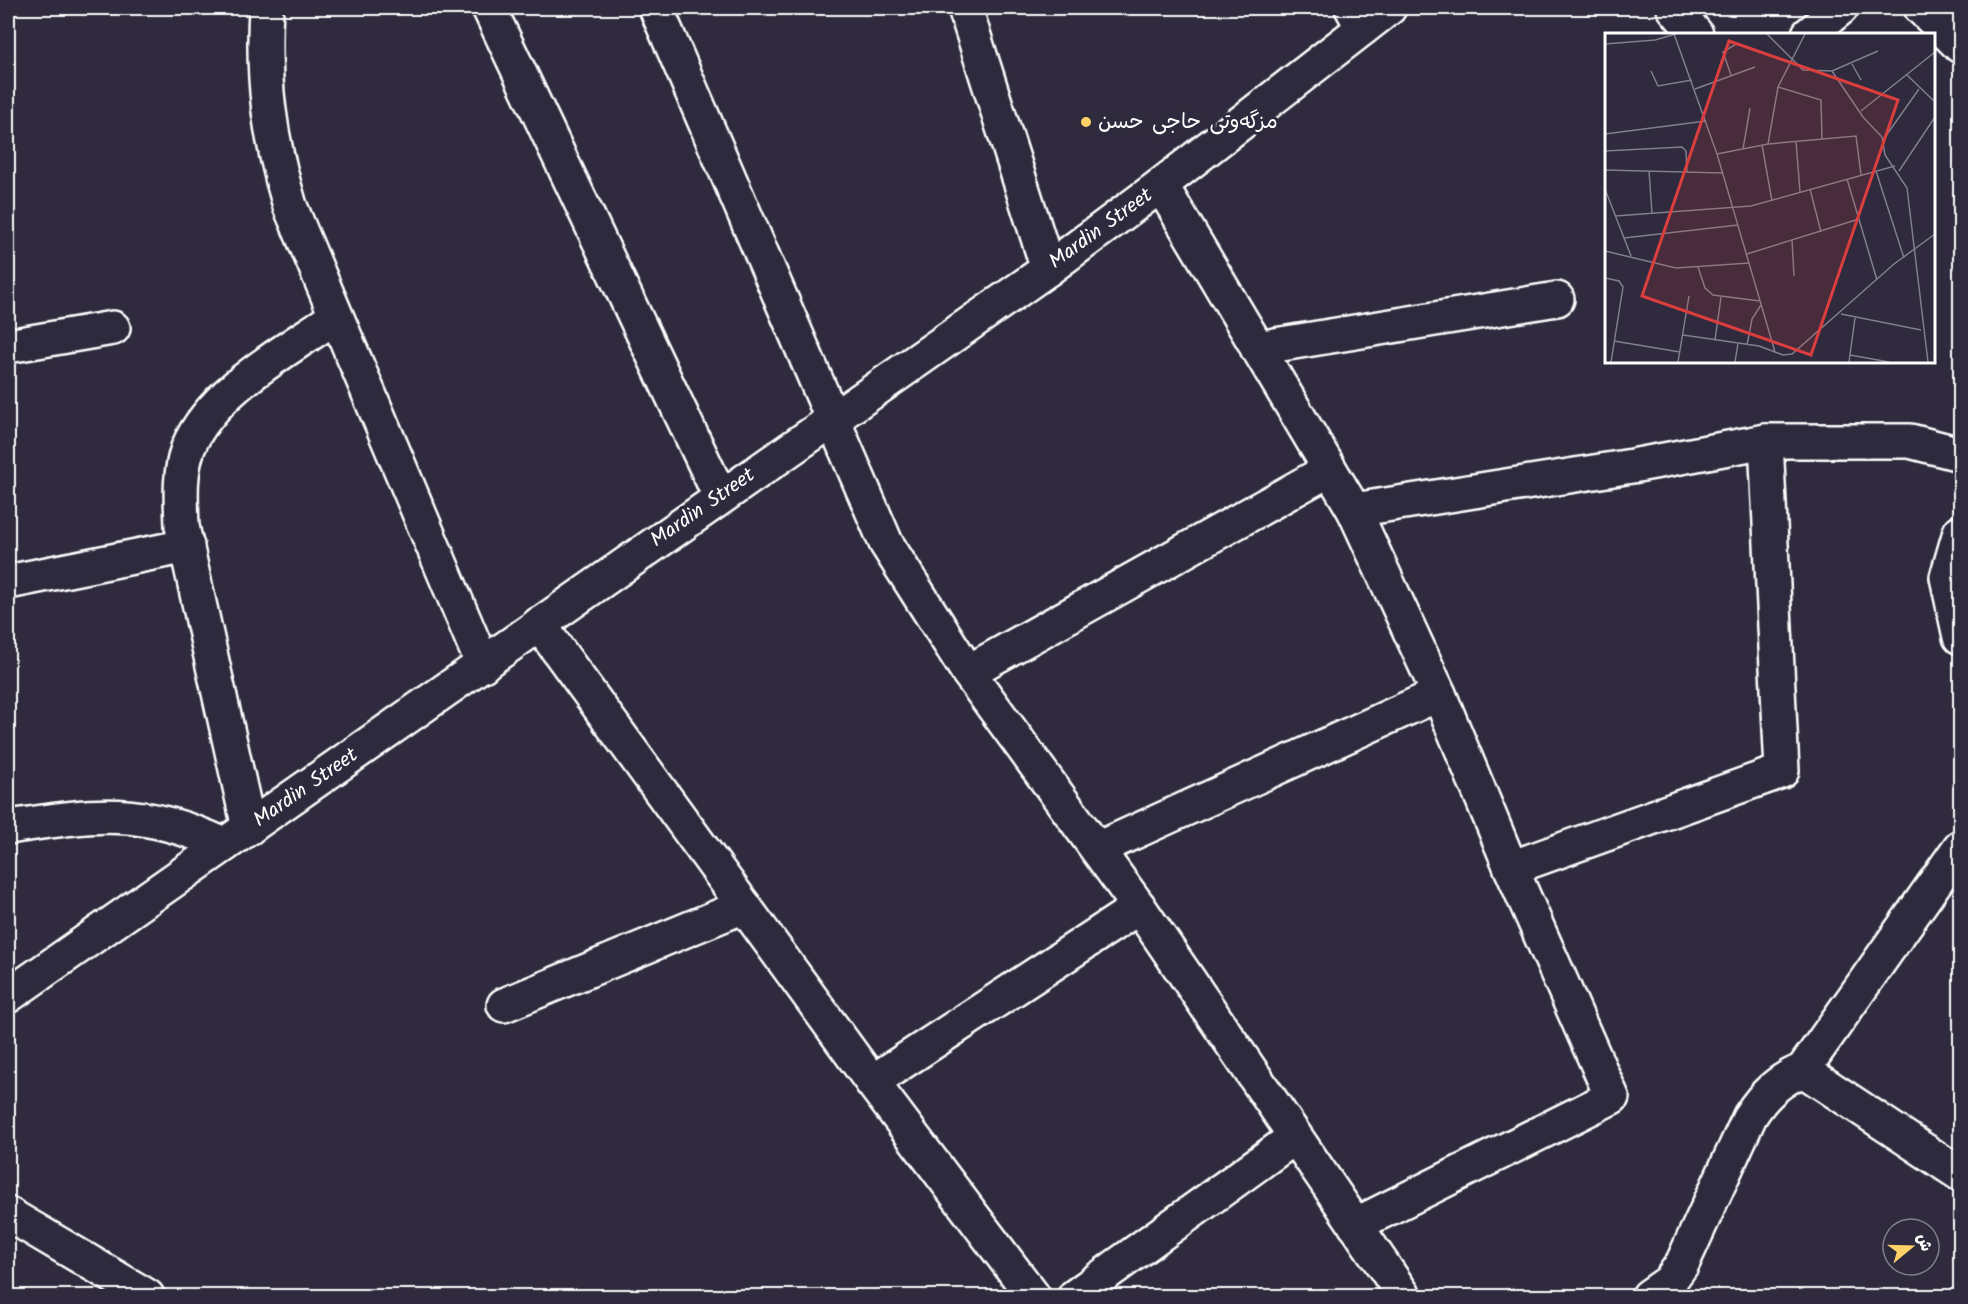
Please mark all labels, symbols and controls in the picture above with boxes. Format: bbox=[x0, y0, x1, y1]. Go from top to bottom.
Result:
inset map bbox=[1605, 33, 1935, 363]
place label: مزگەوتی حاجی حسن bbox=[1098, 106, 1278, 139]
marker: مزگەوتی حاجی حسن bbox=[1079, 115, 1093, 129]
street label: Mardin Street bbox=[1042, 179, 1161, 278]
street label: Mardin Street bbox=[644, 459, 763, 556]
street label: Mardin Street bbox=[247, 739, 366, 836]
north arrow bbox=[1881, 1217, 1941, 1277]
text: ش bbox=[1909, 1230, 1938, 1255]

